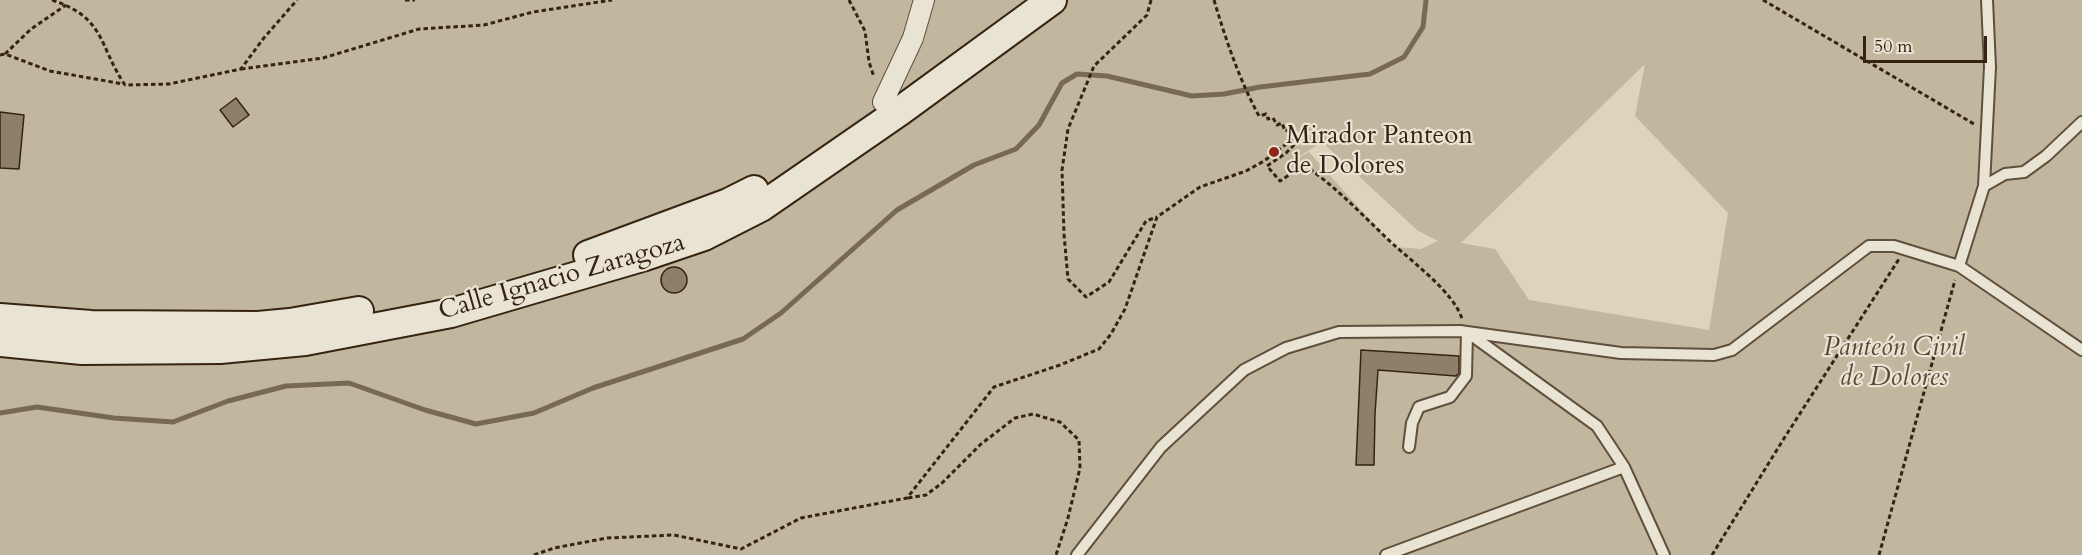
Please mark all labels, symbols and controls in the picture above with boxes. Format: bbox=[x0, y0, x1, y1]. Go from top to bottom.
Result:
scale bar bbox=[1866, 24, 1990, 62]
text: 50 m bbox=[1874, 34, 1913, 59]
place label: Mirador Panteon de Dolores bbox=[1286, 121, 1473, 182]
marker: Mirador Panteon de Dolores bbox=[1267, 145, 1281, 159]
street label: Calle Ignacio Zaragoza bbox=[435, 228, 689, 328]
park label: Panteón Civil de Dolores bbox=[1823, 333, 1965, 394]

